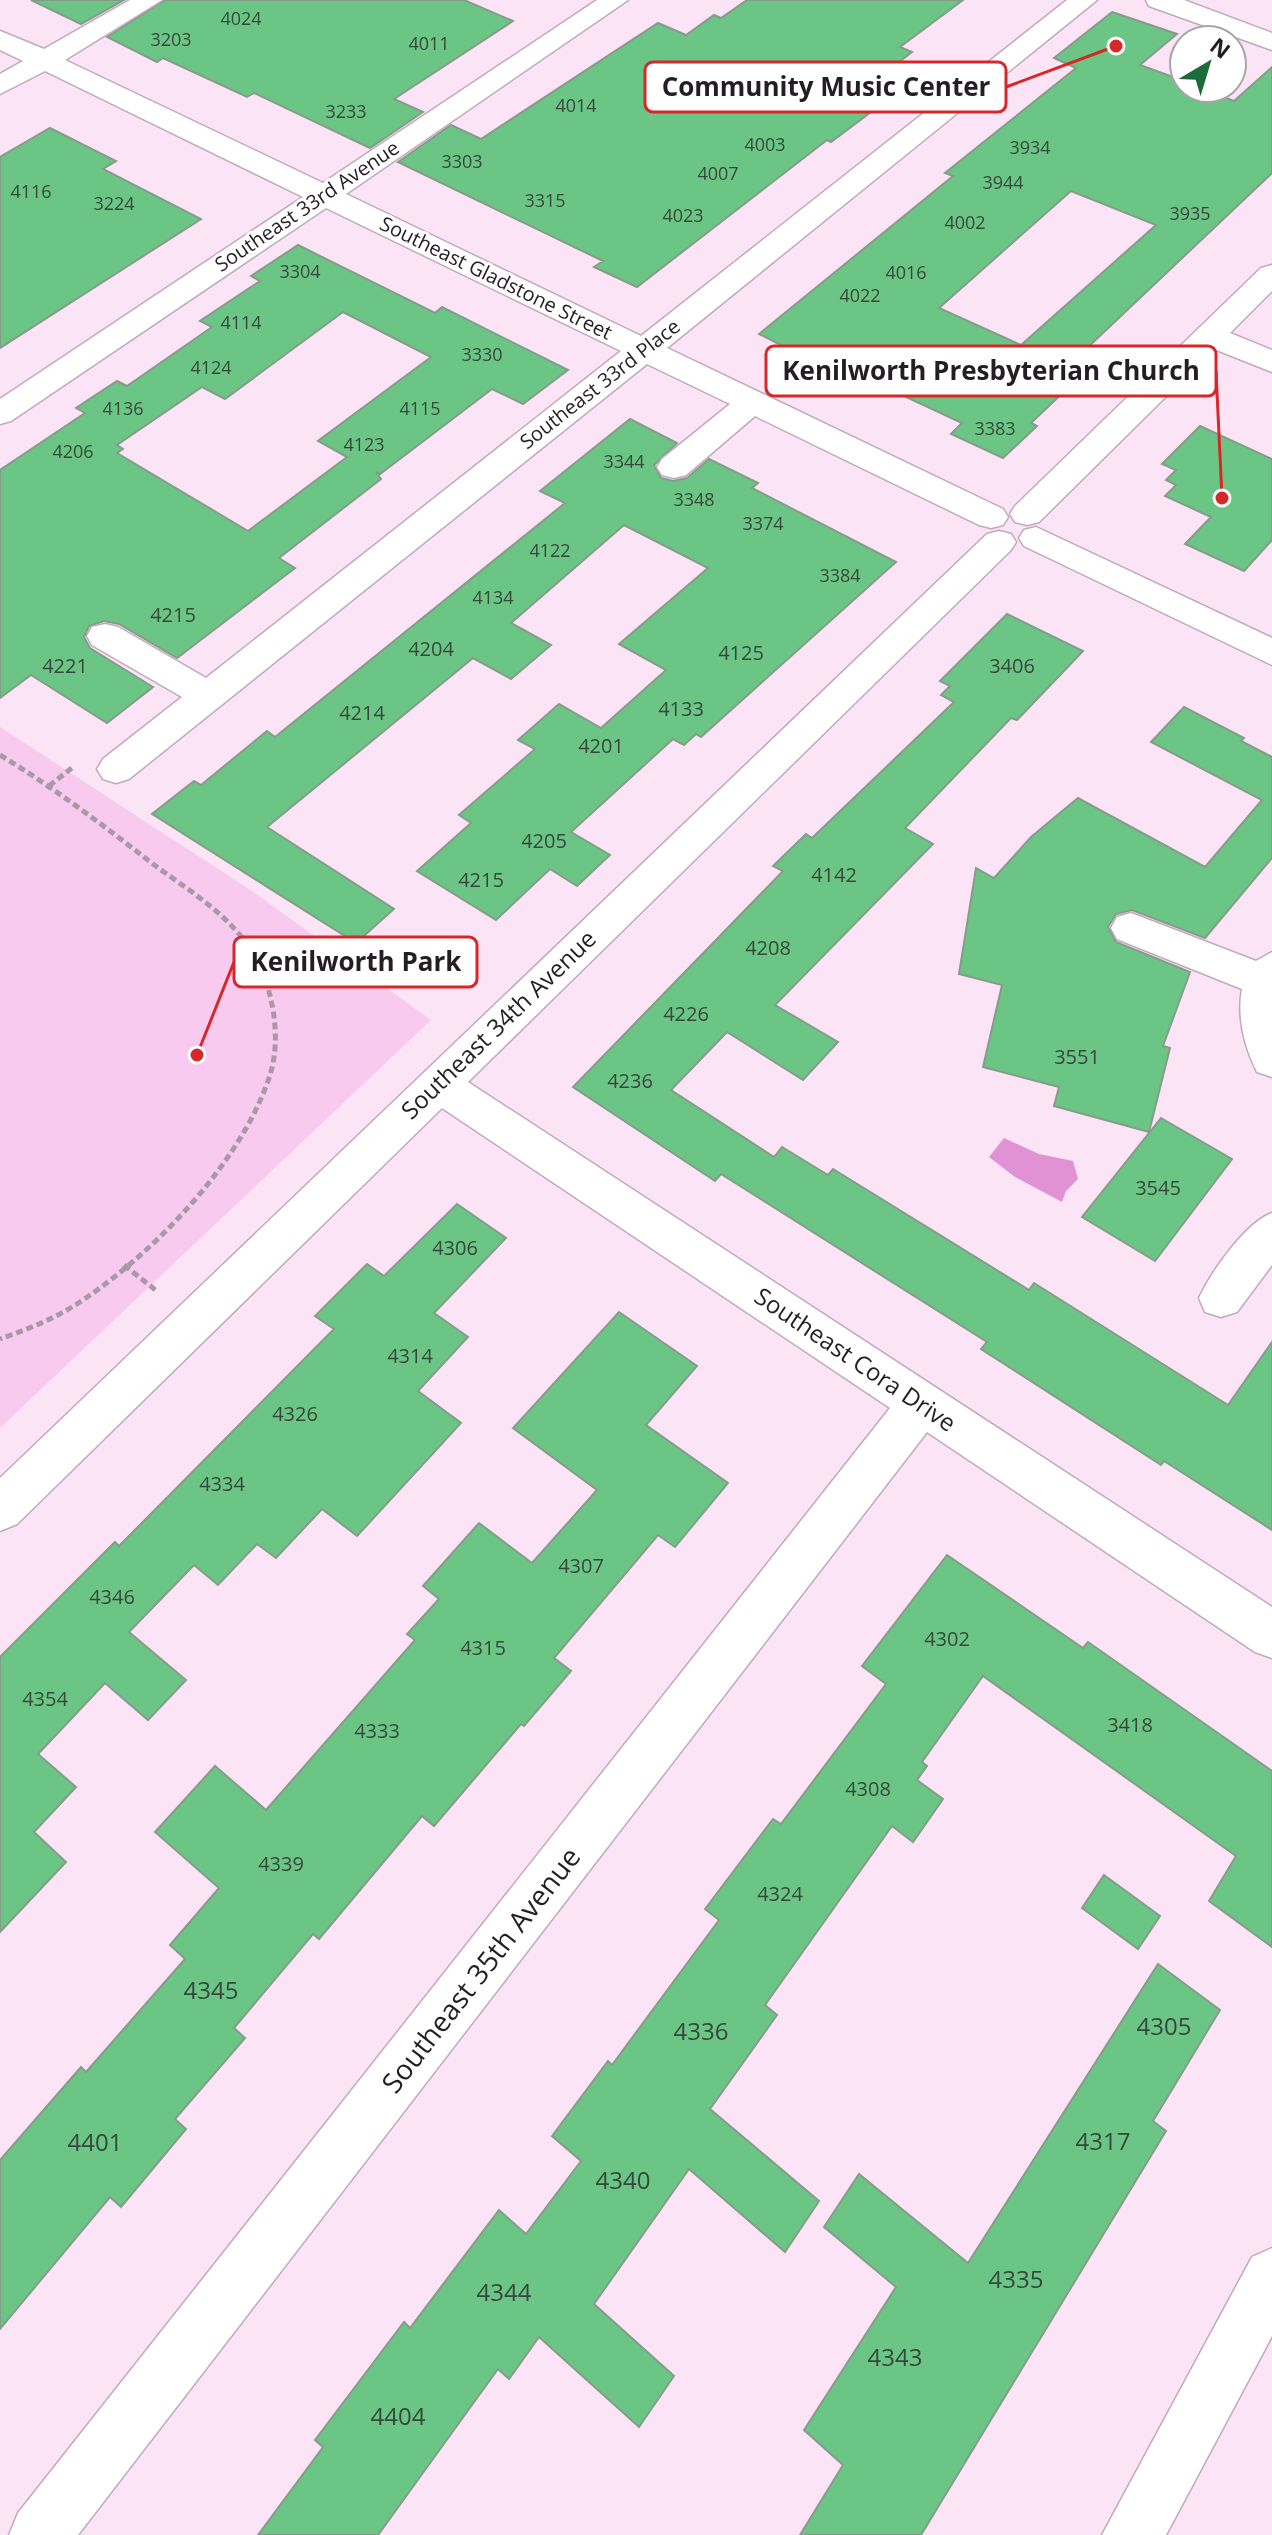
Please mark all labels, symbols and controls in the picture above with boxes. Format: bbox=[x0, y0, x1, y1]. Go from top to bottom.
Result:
house number: 4024 bbox=[220, 6, 262, 30]
north arrow bbox=[1168, 24, 1248, 104]
house number: 3203 bbox=[150, 27, 192, 51]
text: N bbox=[1205, 30, 1237, 65]
house number: 4011 bbox=[408, 31, 450, 55]
callout: Community Music Center bbox=[645, 62, 1006, 112]
text: Community Music Center bbox=[662, 68, 991, 104]
house number: 4014 bbox=[555, 93, 597, 117]
house number: 3233 bbox=[325, 99, 367, 123]
house number: 4003 bbox=[744, 132, 786, 156]
street label: Southeast 33rd Avenue bbox=[209, 134, 404, 277]
house number: 3934 bbox=[1009, 135, 1051, 159]
house number: 3303 bbox=[441, 149, 483, 173]
house number: 4007 bbox=[697, 161, 739, 185]
house number: 3944 bbox=[982, 170, 1024, 194]
house number: 4116 bbox=[10, 179, 52, 203]
house number: 3315 bbox=[524, 188, 566, 212]
house number: 3224 bbox=[93, 191, 135, 215]
house number: 3935 bbox=[1169, 201, 1211, 225]
house number: 4023 bbox=[662, 203, 704, 227]
street label: Southeast Gladstone Street bbox=[376, 210, 617, 346]
house number: 4002 bbox=[944, 210, 986, 234]
house number: 3304 bbox=[279, 259, 321, 283]
house number: 4016 bbox=[885, 260, 927, 284]
house number: 4022 bbox=[839, 283, 881, 307]
house number: 4114 bbox=[220, 310, 262, 334]
street label: Southeast 33rd Place bbox=[514, 313, 685, 455]
house number: 3330 bbox=[461, 342, 503, 366]
callout: Kenilworth Presbyterian Church bbox=[766, 346, 1216, 396]
text: Kenilworth Presbyterian Church bbox=[782, 352, 1200, 388]
house number: 4124 bbox=[190, 355, 232, 379]
house number: 4136 bbox=[102, 396, 144, 420]
house number: 4115 bbox=[399, 396, 441, 420]
house number: 3383 bbox=[974, 416, 1016, 440]
house number: 4123 bbox=[343, 432, 385, 456]
house number: 4206 bbox=[52, 439, 94, 463]
house number: 3344 bbox=[603, 449, 645, 473]
house number: 3348 bbox=[673, 487, 715, 511]
house number: 3374 bbox=[742, 511, 784, 535]
house number: 4122 bbox=[529, 538, 571, 562]
house number: 3384 bbox=[819, 563, 861, 587]
house number: 4134 bbox=[472, 585, 514, 609]
house number: 4215 bbox=[150, 601, 196, 628]
house number: 4204 bbox=[408, 635, 454, 662]
house number: 4125 bbox=[718, 639, 764, 666]
house number: 4221 bbox=[42, 652, 88, 679]
house number: 3406 bbox=[989, 652, 1035, 679]
house number: 4133 bbox=[658, 695, 704, 722]
house number: 4214 bbox=[339, 699, 385, 726]
house number: 4201 bbox=[578, 732, 624, 759]
house number: 4205 bbox=[521, 827, 567, 854]
house number: 4142 bbox=[811, 861, 857, 888]
house number: 4215 bbox=[458, 866, 504, 893]
street label: Southeast 34th Avenue bbox=[393, 922, 603, 1126]
house number: 4208 bbox=[745, 934, 791, 961]
callout: Kenilworth Park bbox=[234, 937, 477, 987]
text: Kenilworth Park bbox=[251, 943, 462, 979]
house number: 4226 bbox=[663, 1000, 709, 1027]
house number: 3551 bbox=[1054, 1043, 1100, 1070]
house number: 4236 bbox=[607, 1067, 653, 1094]
house number: 3545 bbox=[1135, 1174, 1181, 1201]
house number: 4306 bbox=[432, 1234, 478, 1261]
street label: Southeast Cora Drive bbox=[749, 1279, 963, 1439]
house number: 4314 bbox=[387, 1342, 433, 1369]
house number: 4326 bbox=[272, 1400, 318, 1427]
house number: 4334 bbox=[199, 1470, 245, 1497]
house number: 4307 bbox=[558, 1552, 604, 1579]
house number: 4346 bbox=[89, 1583, 135, 1610]
house number: 4302 bbox=[924, 1625, 970, 1652]
house number: 4315 bbox=[460, 1634, 506, 1661]
house number: 4354 bbox=[22, 1685, 68, 1712]
house number: 3418 bbox=[1107, 1711, 1153, 1738]
house number: 4333 bbox=[354, 1717, 400, 1744]
house number: 4308 bbox=[845, 1775, 891, 1802]
street label: Southeast 35th Avenue bbox=[372, 1839, 588, 2100]
house number: 4339 bbox=[258, 1850, 304, 1877]
house number: 4324 bbox=[757, 1880, 803, 1907]
house number: 4345 bbox=[184, 1973, 238, 2006]
house number: 4305 bbox=[1137, 2009, 1191, 2042]
house number: 4336 bbox=[674, 2014, 728, 2047]
house number: 4317 bbox=[1076, 2124, 1130, 2157]
house number: 4401 bbox=[68, 2125, 122, 2158]
house number: 4340 bbox=[596, 2163, 650, 2196]
house number: 4335 bbox=[989, 2262, 1043, 2295]
house number: 4344 bbox=[477, 2275, 532, 2308]
house number: 4343 bbox=[868, 2340, 922, 2373]
house number: 4404 bbox=[371, 2399, 426, 2432]

